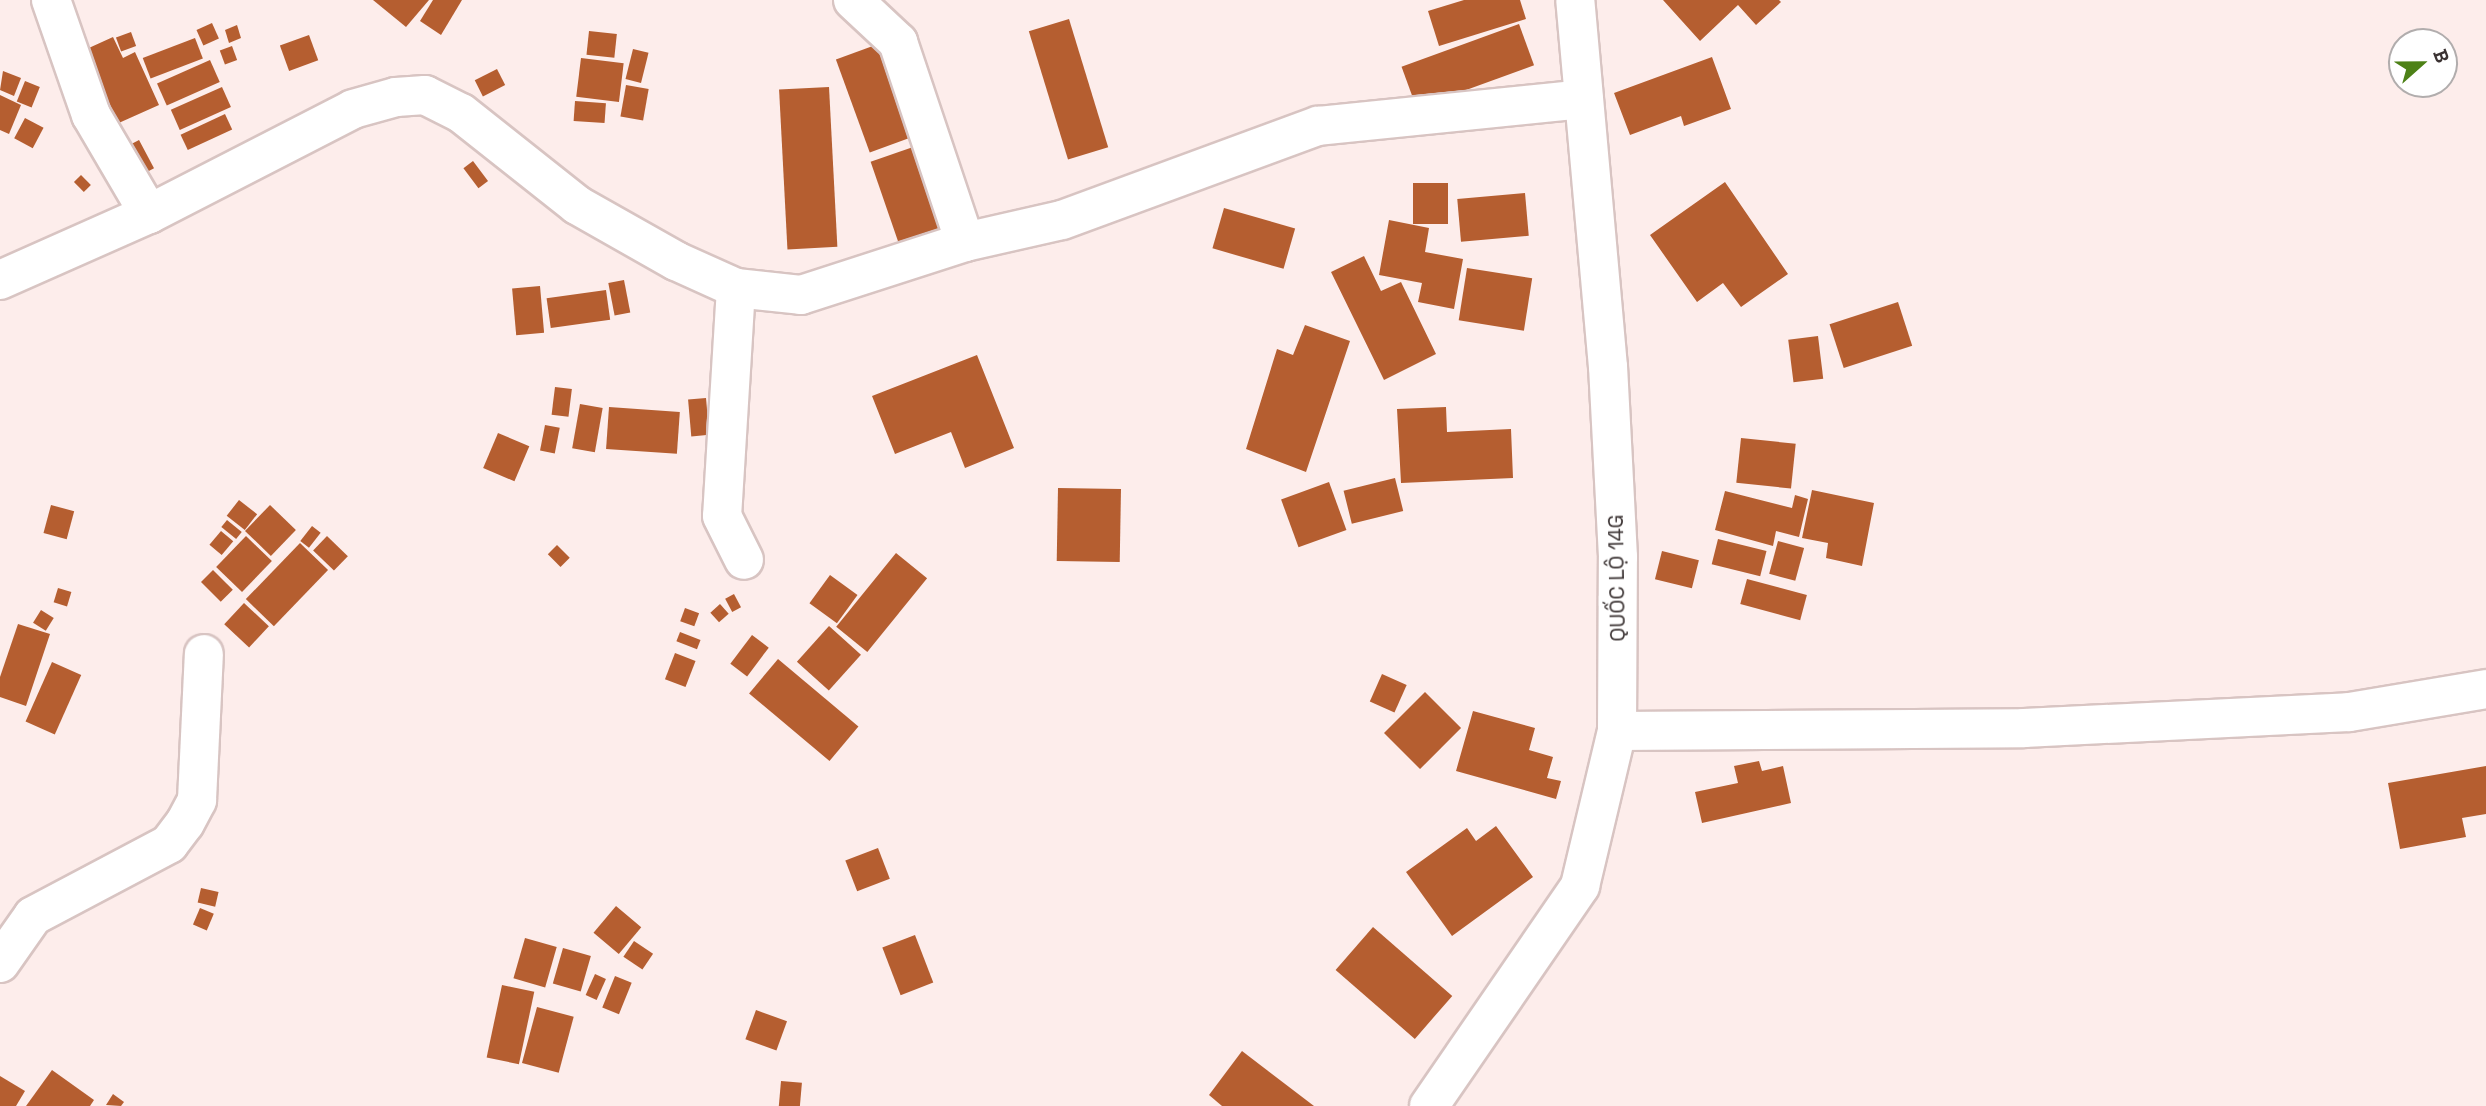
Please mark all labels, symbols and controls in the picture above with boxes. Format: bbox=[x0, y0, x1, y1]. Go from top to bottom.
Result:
north arrow bbox=[2388, 28, 2458, 98]
text: B bbox=[2427, 46, 2455, 66]
street label: QUỐC LỘ 14G bbox=[1603, 514, 1631, 642]

